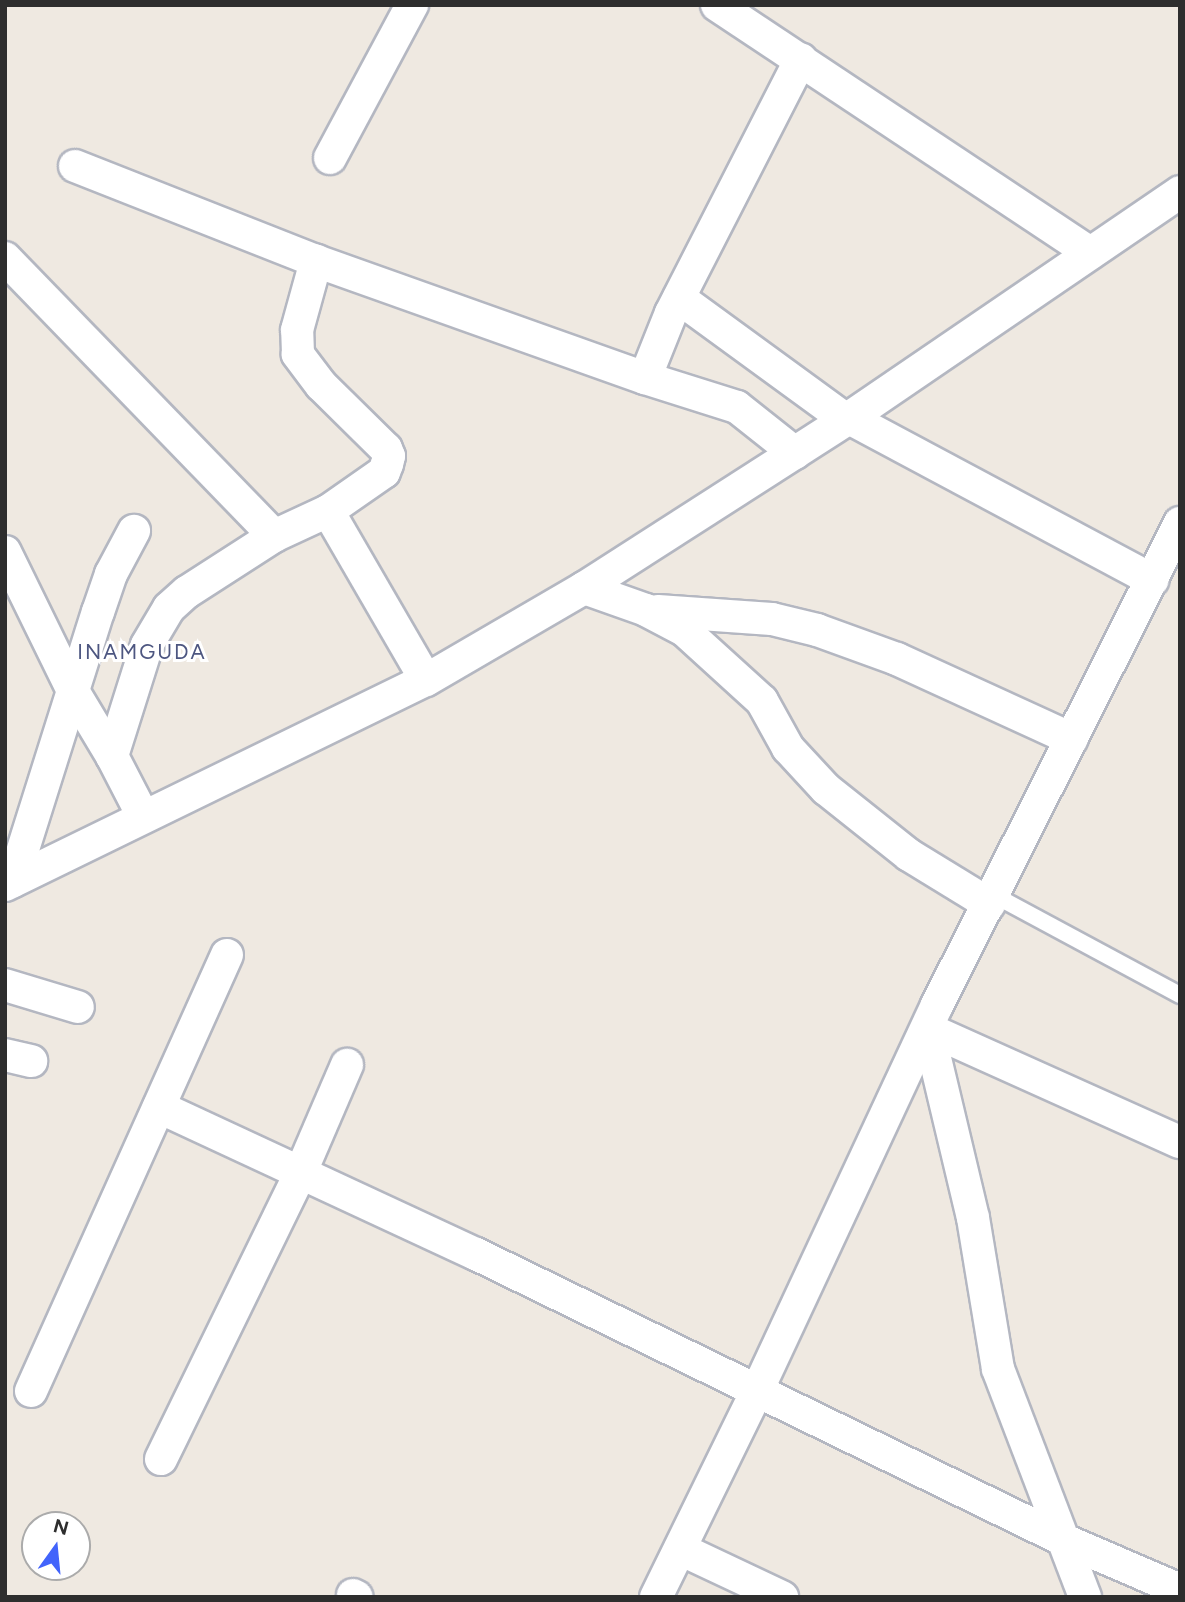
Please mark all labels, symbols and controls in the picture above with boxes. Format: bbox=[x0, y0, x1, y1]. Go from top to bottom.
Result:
district label: INAMGUDA bbox=[78, 639, 206, 665]
north arrow bbox=[21, 1511, 91, 1581]
text: N bbox=[51, 1514, 71, 1540]

